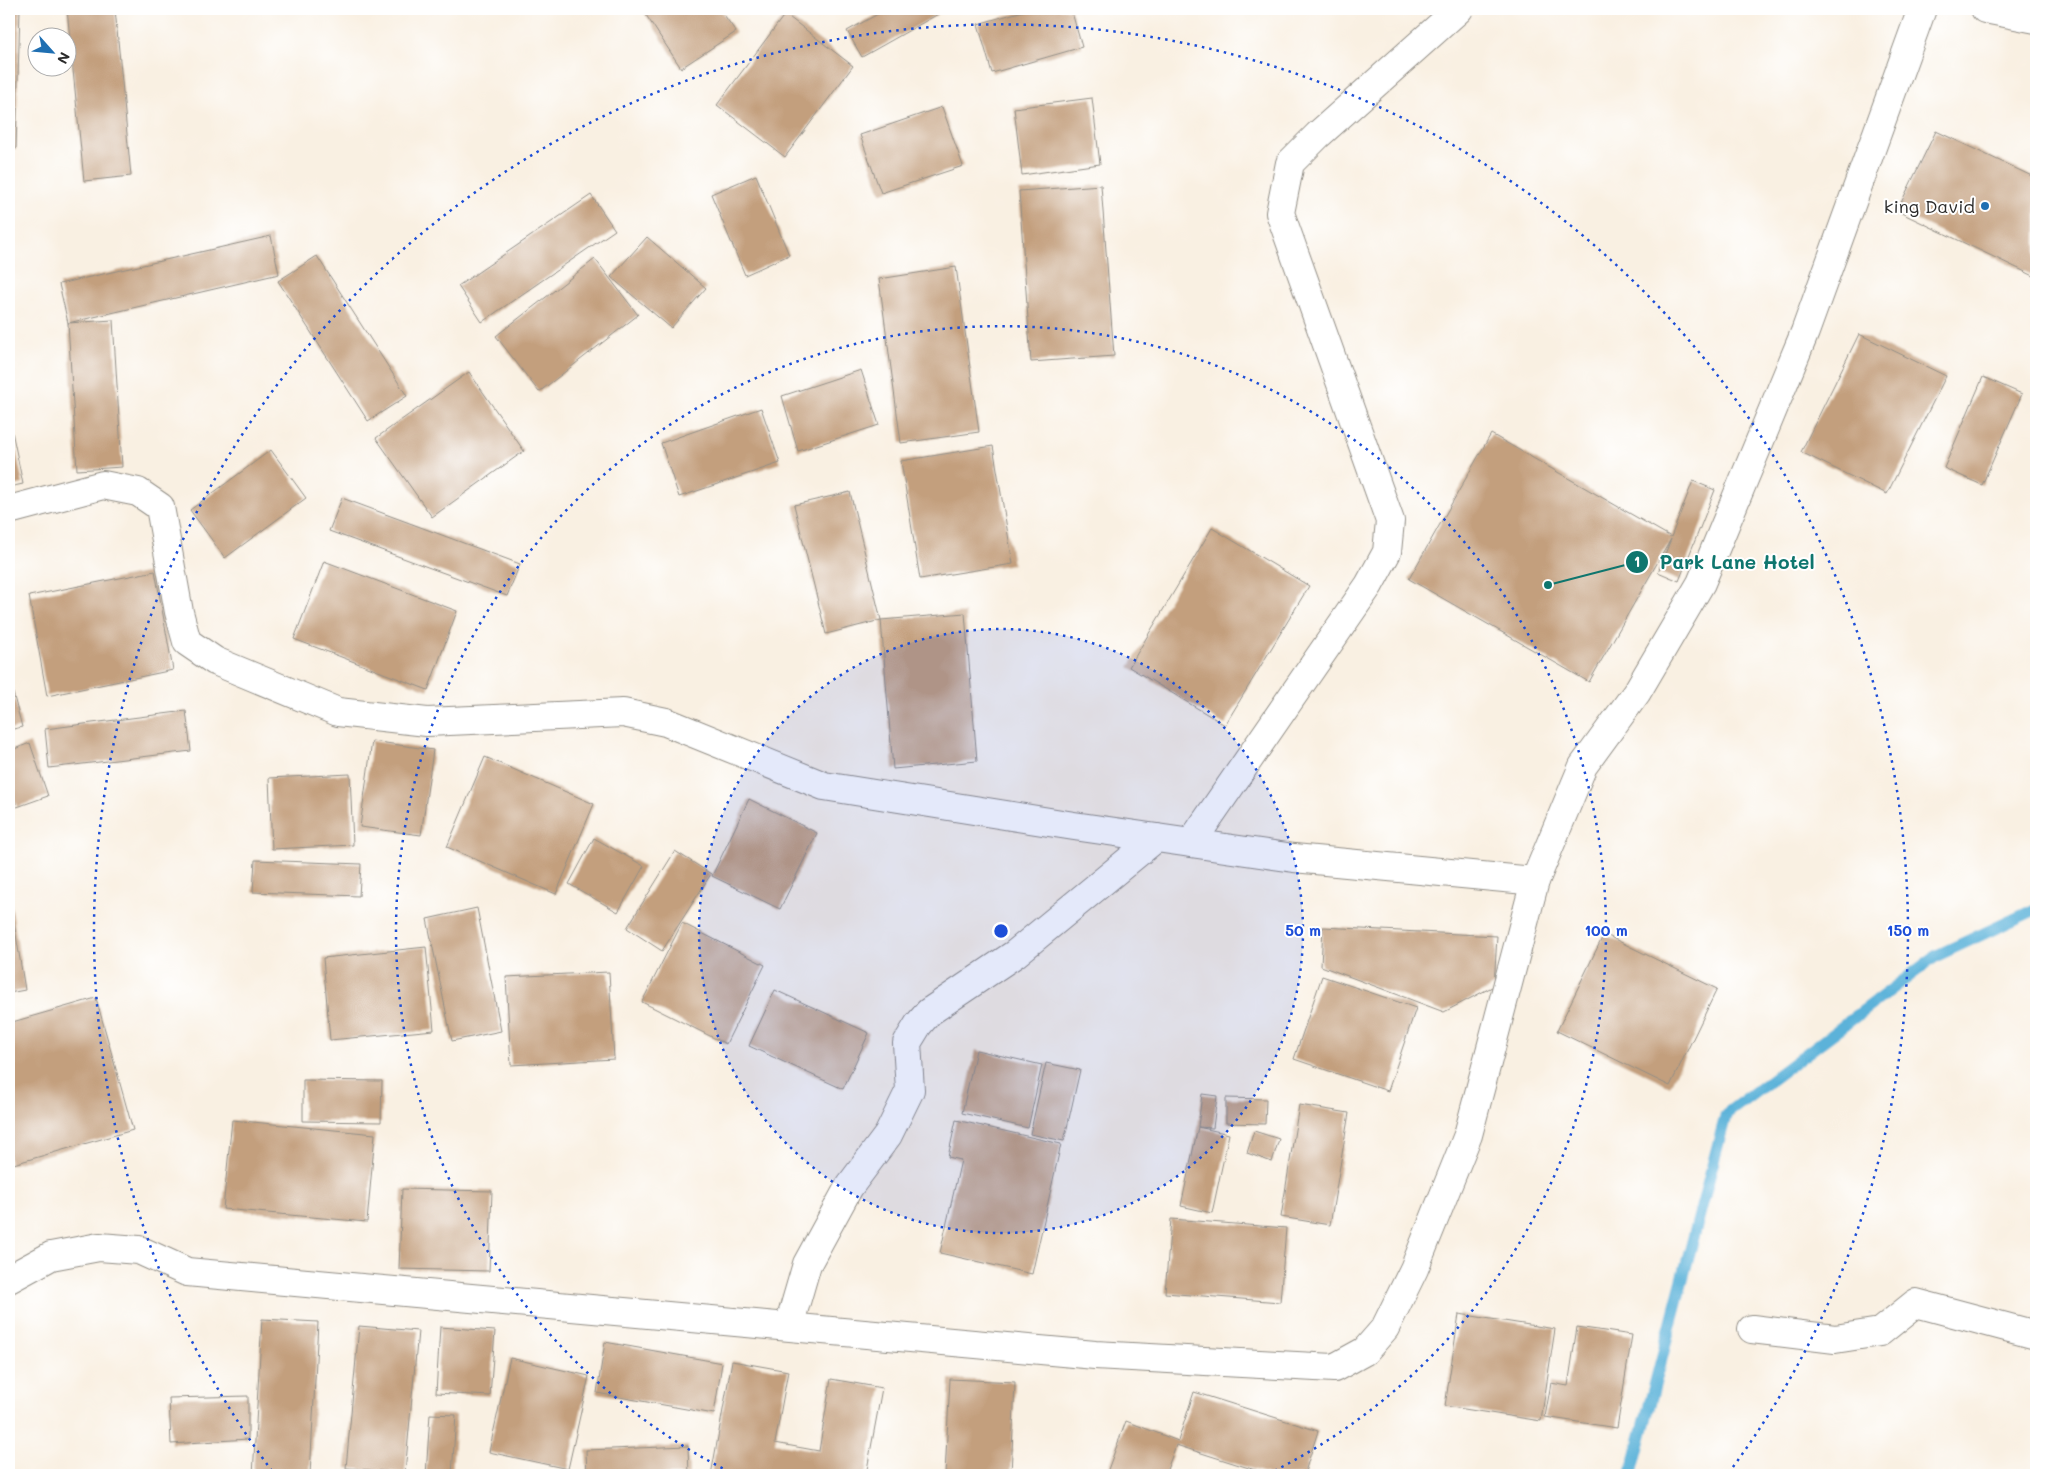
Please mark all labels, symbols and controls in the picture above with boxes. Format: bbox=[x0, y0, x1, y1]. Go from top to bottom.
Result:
north arrow bbox=[28, 28, 78, 78]
text: N bbox=[53, 49, 75, 67]
place label: king David bbox=[1884, 194, 1975, 218]
marker: king David bbox=[1979, 200, 1991, 212]
callout: Park Lane Hotel bbox=[1624, 545, 1825, 579]
text: Park Lane Hotel bbox=[1659, 549, 1815, 574]
text: 1 bbox=[1634, 551, 1640, 571]
text: 50 m bbox=[1285, 920, 1321, 940]
text: 100 m bbox=[1584, 920, 1628, 940]
text: 150 m bbox=[1887, 920, 1929, 940]
centre of rings bbox=[992, 922, 1010, 940]

